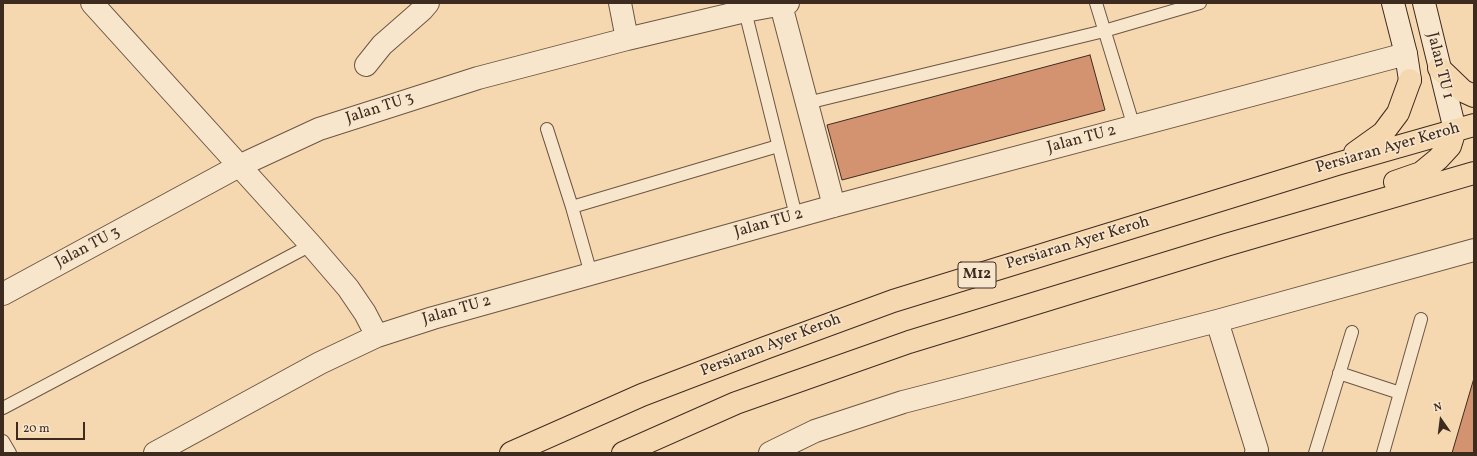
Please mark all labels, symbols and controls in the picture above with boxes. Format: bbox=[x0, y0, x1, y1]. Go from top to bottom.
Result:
street label: Jalan TU 1 bbox=[1421, 31, 1457, 101]
street label: Jalan TU 3 bbox=[344, 89, 416, 129]
street label: Persiaran Ayer Keroh bbox=[1314, 119, 1462, 179]
street label: Jalan TU 2 bbox=[1045, 122, 1119, 158]
street label: Jalan TU 2 bbox=[732, 205, 806, 243]
street label: Persiaran Ayer Keroh bbox=[1004, 213, 1152, 275]
street label: Jalan TU 3 bbox=[52, 223, 124, 273]
road number: M12 bbox=[958, 262, 996, 288]
street label: Jalan TU 2 bbox=[420, 292, 494, 330]
street label: Persiaran Ayer Keroh bbox=[698, 310, 844, 382]
north arrow bbox=[1421, 400, 1461, 440]
text: N bbox=[1432, 400, 1444, 416]
scale bar bbox=[18, 414, 87, 440]
text: 20 m bbox=[23, 421, 50, 437]

